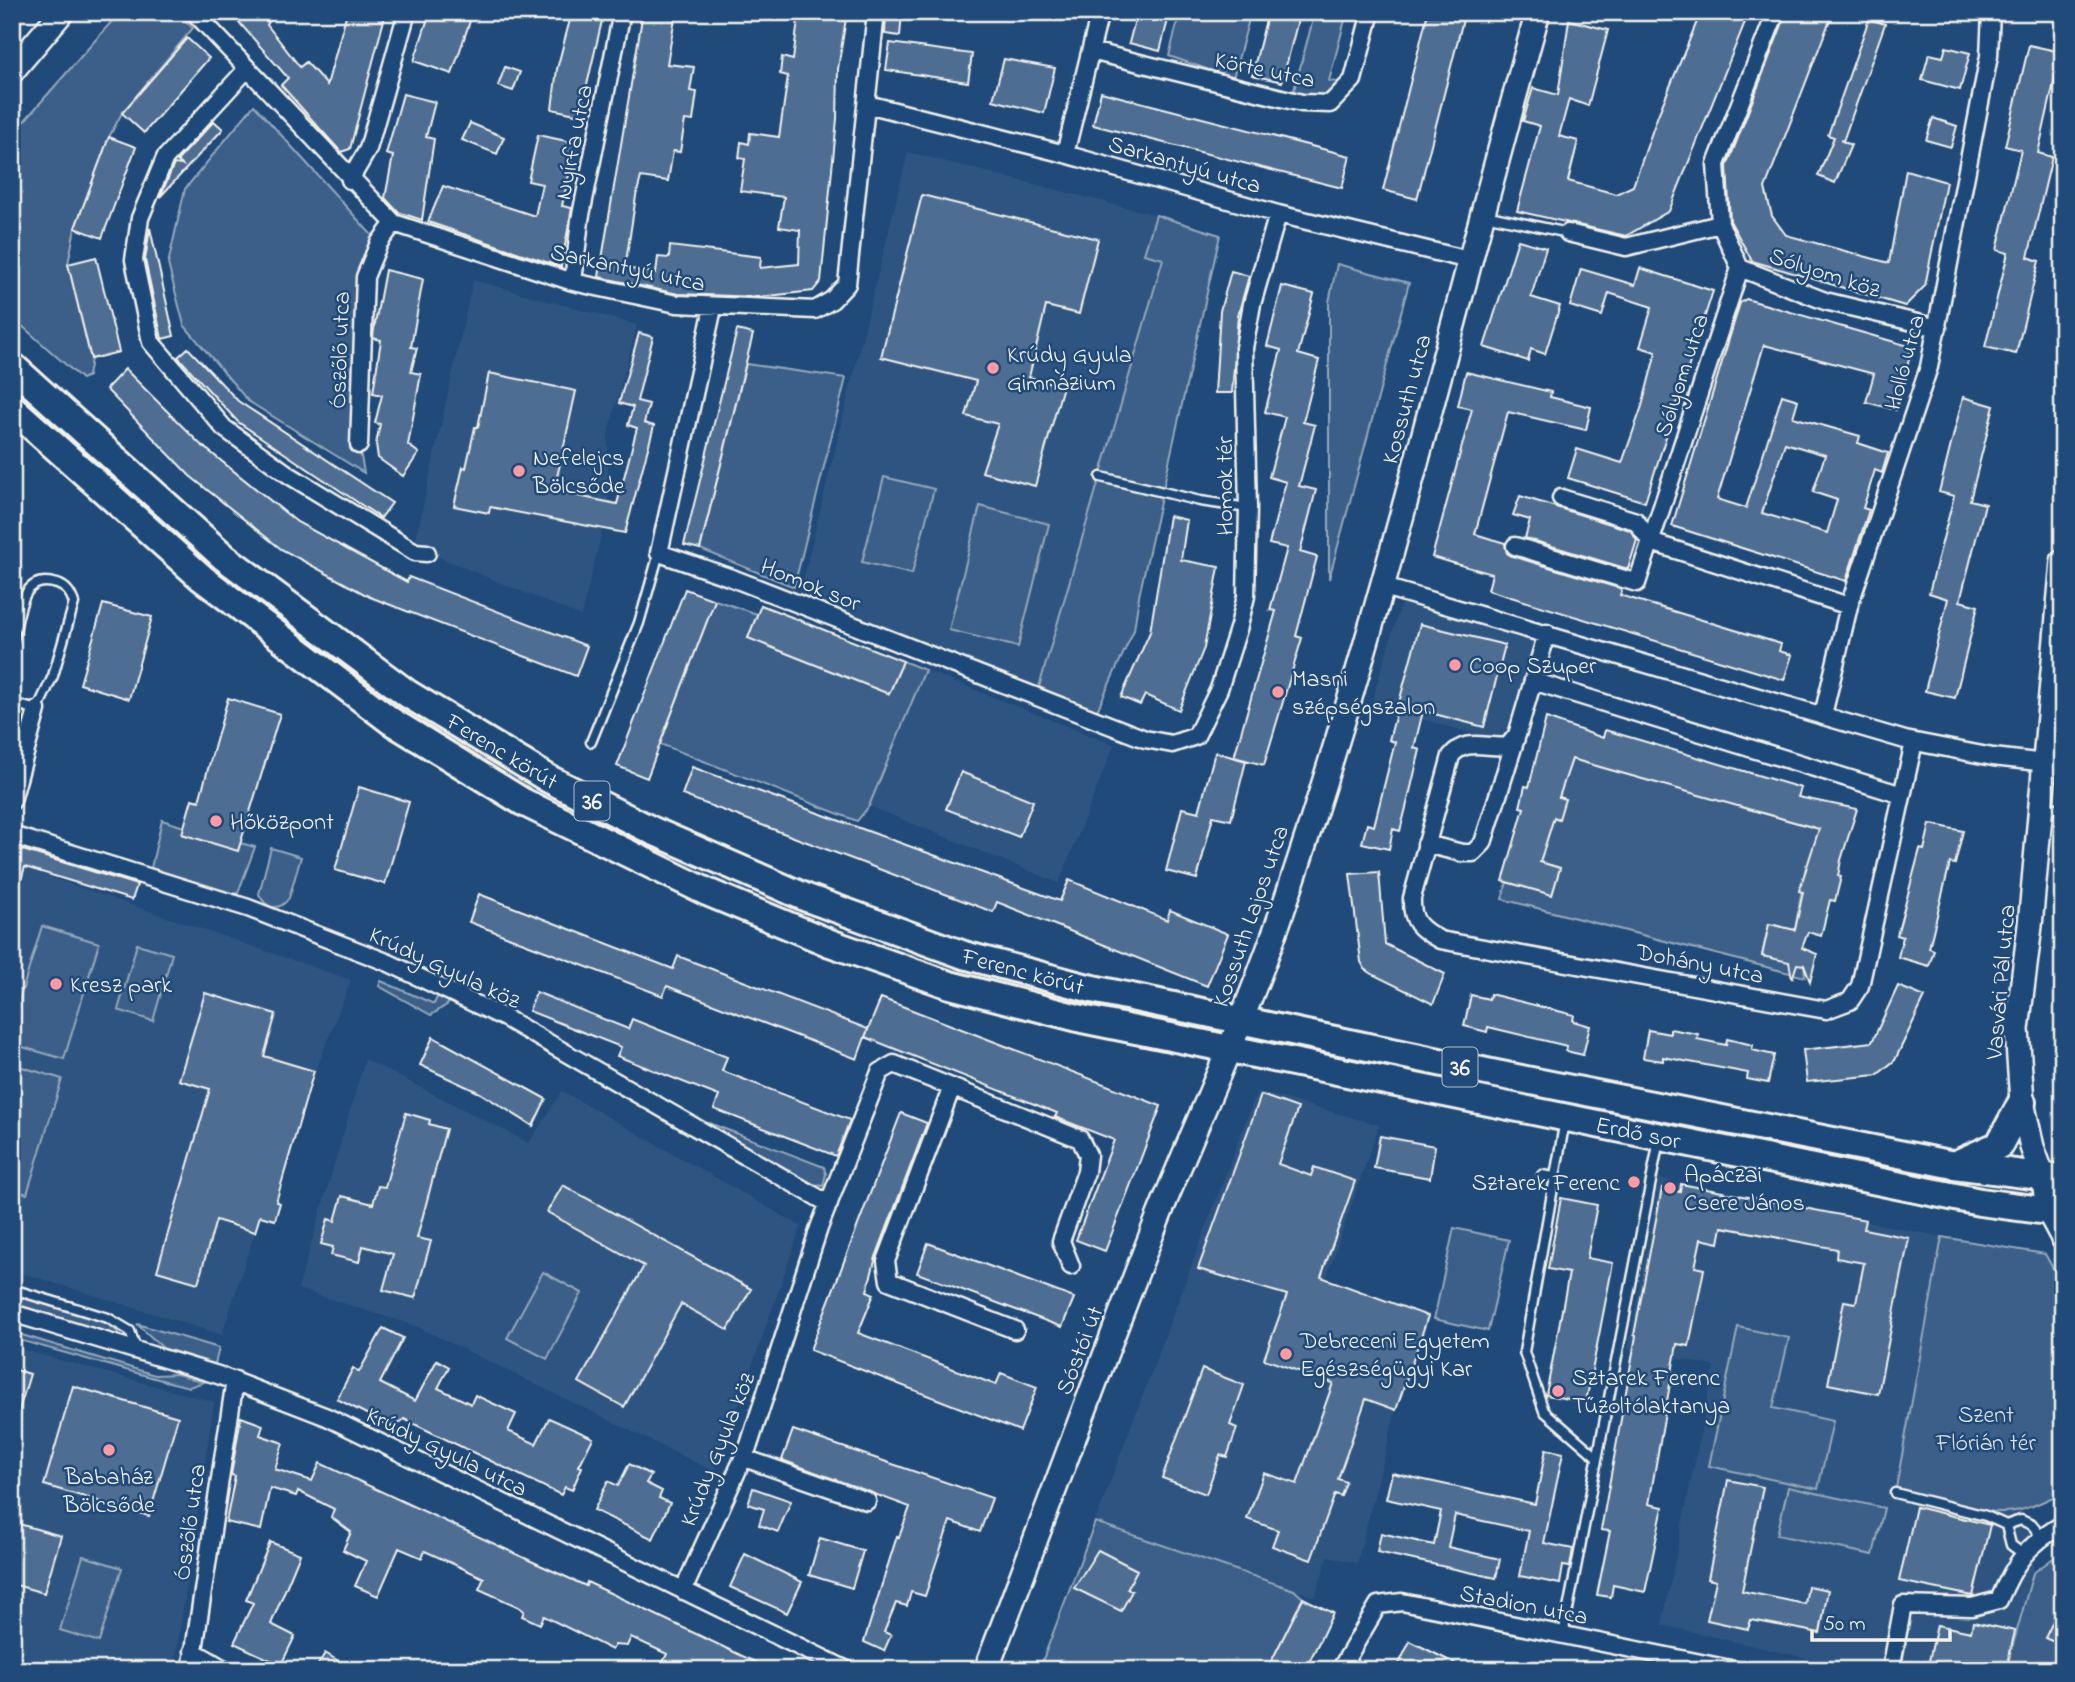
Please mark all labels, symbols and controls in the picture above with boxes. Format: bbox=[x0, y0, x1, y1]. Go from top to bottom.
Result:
street label: Körte utca bbox=[1211, 44, 1318, 99]
street label: Nyírfa utca bbox=[547, 82, 605, 203]
street label: Sarkantyú utca bbox=[1104, 128, 1265, 206]
street label: Sarkantyú utca bbox=[547, 236, 708, 304]
street label: Sólyom köz bbox=[1764, 240, 1885, 310]
street label: Ószőlő utca bbox=[322, 291, 361, 409]
street label: Sólyom utca bbox=[1647, 310, 1721, 442]
street label: Holló utca bbox=[1877, 311, 1936, 414]
street label: Kossuth utca bbox=[1374, 331, 1443, 468]
place label: Krúdy Gyula Gimnázium bbox=[1007, 339, 1132, 402]
marker: Krúdy Gyula Gimnázium bbox=[985, 360, 1001, 376]
street label: Homok tér bbox=[1209, 436, 1244, 536]
place label: Nefelejcs Bölcsőde bbox=[532, 442, 625, 505]
marker: Nefelejcs Bölcsőde bbox=[511, 463, 527, 479]
street label: Homok sor bbox=[755, 550, 866, 623]
place label: Coop Szuper bbox=[1469, 650, 1597, 685]
marker: Coop Szuper bbox=[1447, 657, 1463, 673]
place label: Masni szépségszalon bbox=[1292, 663, 1435, 726]
marker: Masni szépségszalon bbox=[1270, 684, 1286, 700]
street label: Ferenc körút bbox=[438, 705, 563, 801]
road number: 36 bbox=[574, 782, 610, 820]
place label: Hőközpont bbox=[230, 806, 334, 841]
marker: Hőközpont bbox=[208, 813, 224, 829]
street label: Kossuth Lajos utca bbox=[1205, 821, 1300, 1012]
street label: Vasvári Pál utca bbox=[1978, 903, 2027, 1062]
street label: Krúdy Gyula köz bbox=[362, 919, 526, 1021]
street label: Dohány utca bbox=[1631, 936, 1766, 996]
street label: Ferenc körút bbox=[957, 940, 1088, 1006]
place label: Kresz park bbox=[70, 969, 173, 1004]
marker: Kresz park bbox=[48, 976, 64, 992]
road number: 36 bbox=[1442, 1048, 1478, 1086]
street label: Erdő sor bbox=[1592, 1109, 1684, 1161]
place label: Apáczai Csere János bbox=[1684, 1159, 1805, 1222]
place label: Sztarek Ferenc bbox=[1472, 1167, 1620, 1202]
marker: Sztarek Ferenc bbox=[1626, 1174, 1642, 1190]
marker: Apáczai Csere János bbox=[1662, 1180, 1678, 1196]
street label: Sóstói út bbox=[1048, 1301, 1114, 1400]
place label: Debreceni Egyetem Egészségügyi Kar bbox=[1299, 1325, 1490, 1389]
marker: Debreceni Egyetem Egészségügyi Kar bbox=[1278, 1346, 1294, 1362]
place label: Sztarek Ferenc Tűzoltólaktanya bbox=[1572, 1362, 1730, 1426]
street label: Krúdy Gyula köz bbox=[672, 1367, 767, 1533]
marker: Sztarek Ferenc Tűzoltólaktanya bbox=[1550, 1383, 1566, 1399]
street label: Krúdy Gyula utca bbox=[359, 1399, 533, 1508]
park label: Szent Flórián tér bbox=[1935, 1399, 2037, 1462]
marker: Babaház Bölcsőde bbox=[101, 1442, 117, 1458]
place label: Babaház Bölcsőde bbox=[62, 1461, 155, 1524]
street label: Ószőlő utca bbox=[166, 1462, 217, 1583]
street label: Stadion utca bbox=[1456, 1577, 1591, 1636]
scale bar bbox=[1812, 1598, 1951, 1642]
text: 50 m bbox=[1823, 1610, 1866, 1640]

